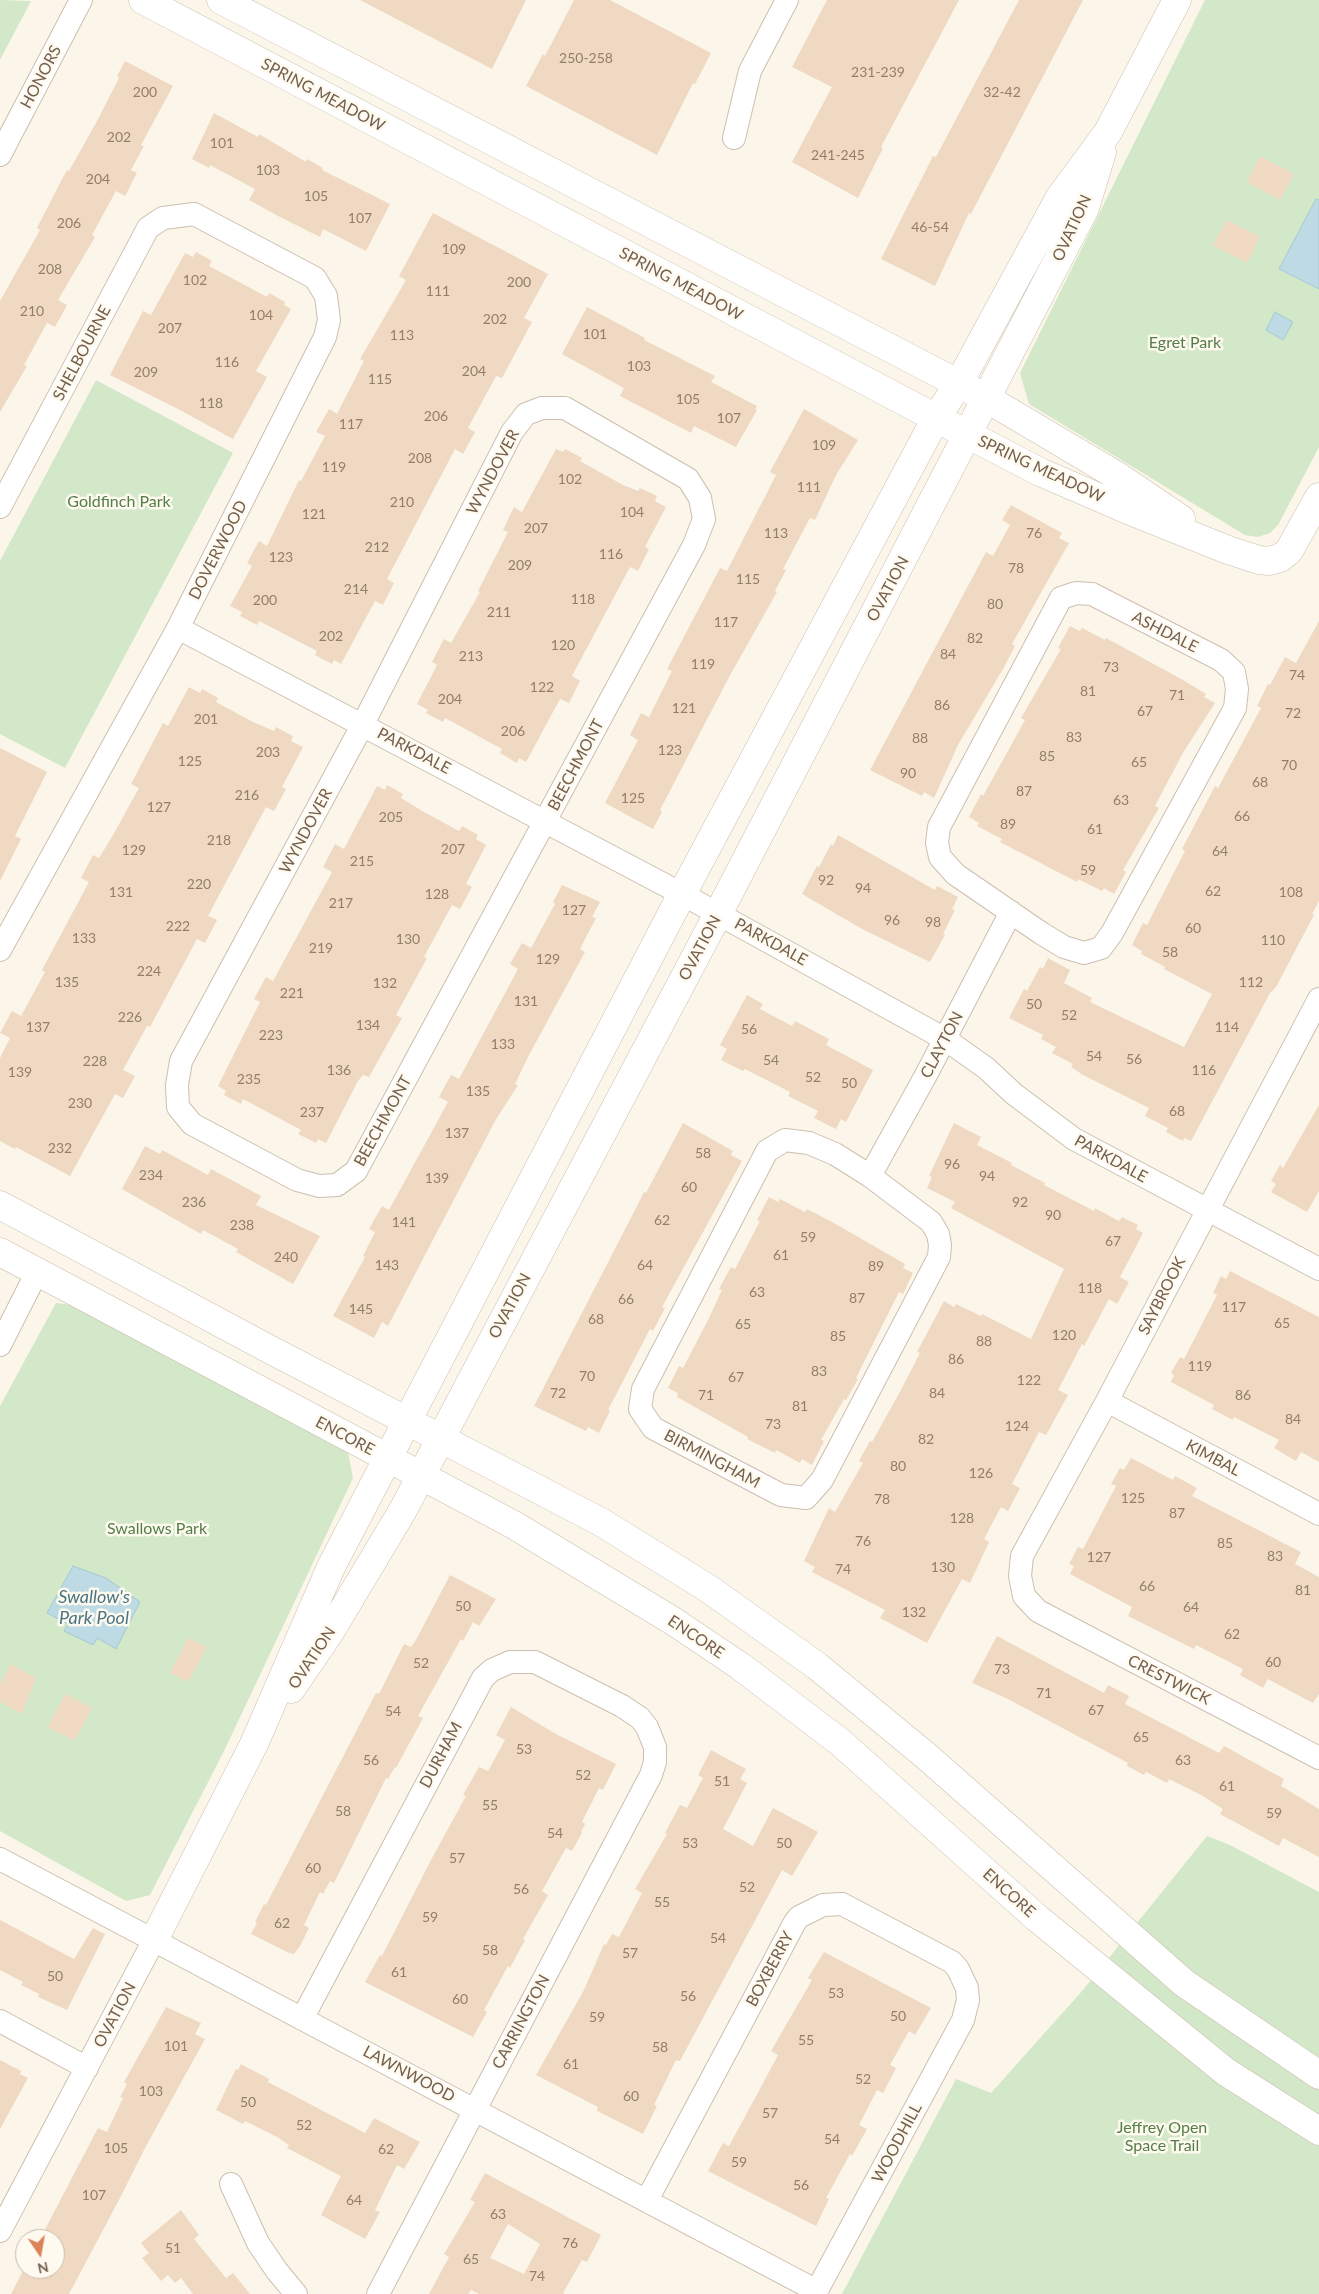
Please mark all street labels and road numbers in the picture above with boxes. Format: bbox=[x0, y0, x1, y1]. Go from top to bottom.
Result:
street label: HONORS bbox=[16, 42, 66, 112]
street label: SPRING MEADOW bbox=[258, 54, 388, 136]
street label: OVATION bbox=[1048, 192, 1096, 264]
street label: SPRING MEADOW bbox=[616, 243, 746, 325]
street label: SHELBOURNE bbox=[49, 302, 115, 404]
street label: WYNDOVER bbox=[463, 426, 523, 518]
street label: SPRING MEADOW bbox=[975, 431, 1107, 507]
street label: DOVERWOOD bbox=[185, 497, 251, 603]
street label: OVATION bbox=[863, 553, 913, 625]
street label: ASHDALE bbox=[1129, 607, 1201, 657]
street label: BEECHMONT bbox=[544, 716, 608, 814]
street label: PARKDALE bbox=[374, 724, 454, 778]
street label: WYNDOVER bbox=[276, 785, 336, 877]
street label: OVATION bbox=[675, 912, 725, 984]
street label: PARKDALE bbox=[731, 914, 811, 970]
street label: CLAYTON bbox=[916, 1008, 968, 1082]
street label: BEECHMONT bbox=[350, 1072, 416, 1170]
street label: PARKDALE bbox=[1071, 1131, 1151, 1187]
street label: SAYBROOK bbox=[1134, 1254, 1190, 1338]
street label: OVATION bbox=[485, 1270, 535, 1342]
street label: ENCORE bbox=[312, 1413, 378, 1459]
street label: BIRMINGHAM bbox=[661, 1426, 763, 1492]
street label: KIMBAL bbox=[1182, 1436, 1244, 1480]
street label: ENCORE bbox=[664, 1611, 728, 1663]
street label: OVATION bbox=[284, 1623, 340, 1693]
street label: CRESTWICK bbox=[1124, 1651, 1214, 1709]
street label: DURHAM bbox=[416, 1719, 466, 1791]
street label: ENCORE bbox=[979, 1864, 1039, 1922]
street label: BOXBERRY bbox=[742, 1928, 798, 2010]
street label: CARRINGTON bbox=[488, 1972, 554, 2072]
street label: OVATION bbox=[90, 1979, 140, 2051]
street label: LAWNWOOD bbox=[360, 2042, 458, 2106]
street label: WOODHILL bbox=[868, 2100, 926, 2186]

